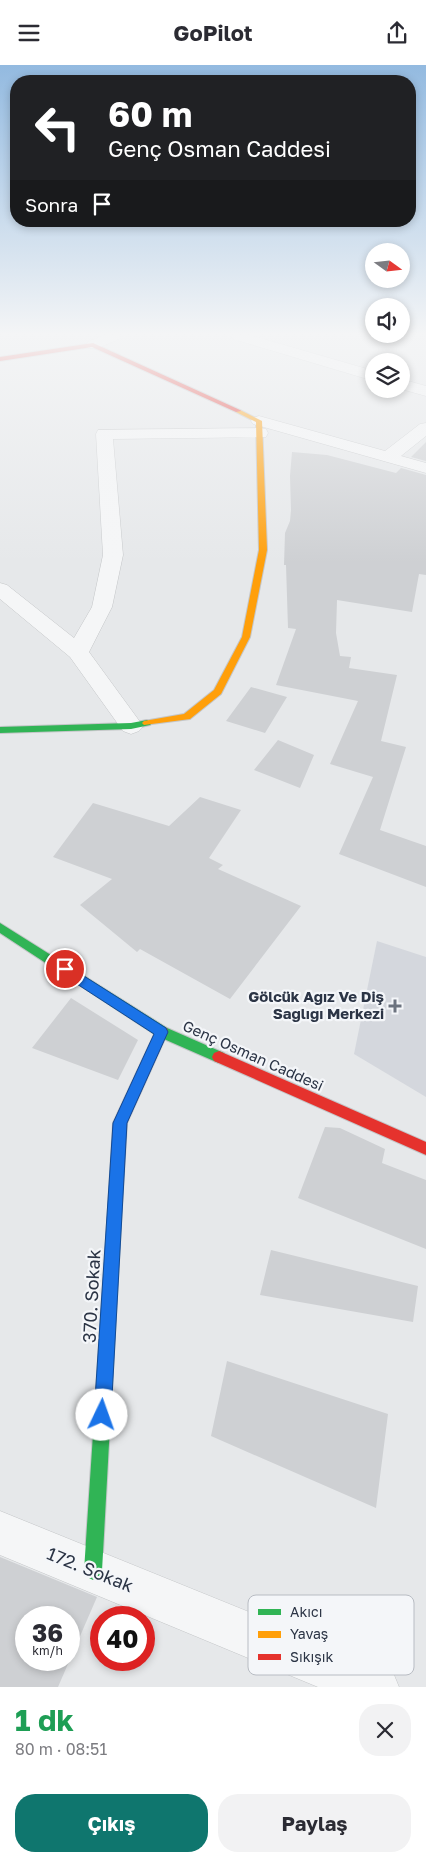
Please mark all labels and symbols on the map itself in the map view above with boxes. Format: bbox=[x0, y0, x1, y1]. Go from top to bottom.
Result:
north arrow bbox=[365, 243, 410, 287]
pin bbox=[44, 948, 86, 990]
place label: Gölcük Ağız Ve Diş Sağlığı Merkezi bbox=[248, 987, 384, 1022]
marker: Gölcük Ağız Ve Diş Sağlığı Merkezi bbox=[388, 999, 402, 1013]
street label: Genç Osman Caddesi bbox=[180, 1016, 326, 1094]
street label: 370. Sokak bbox=[78, 1249, 104, 1343]
position arrow bbox=[75, 1388, 127, 1440]
street label: 172. Sokak bbox=[44, 1542, 137, 1596]
legend bbox=[248, 1595, 414, 1675]
text: Akıcı bbox=[290, 1603, 322, 1620]
speed limit sign: 40 bbox=[90, 1606, 155, 1671]
text: Yavaş bbox=[290, 1625, 328, 1642]
text: Sıkışık bbox=[290, 1648, 334, 1665]

